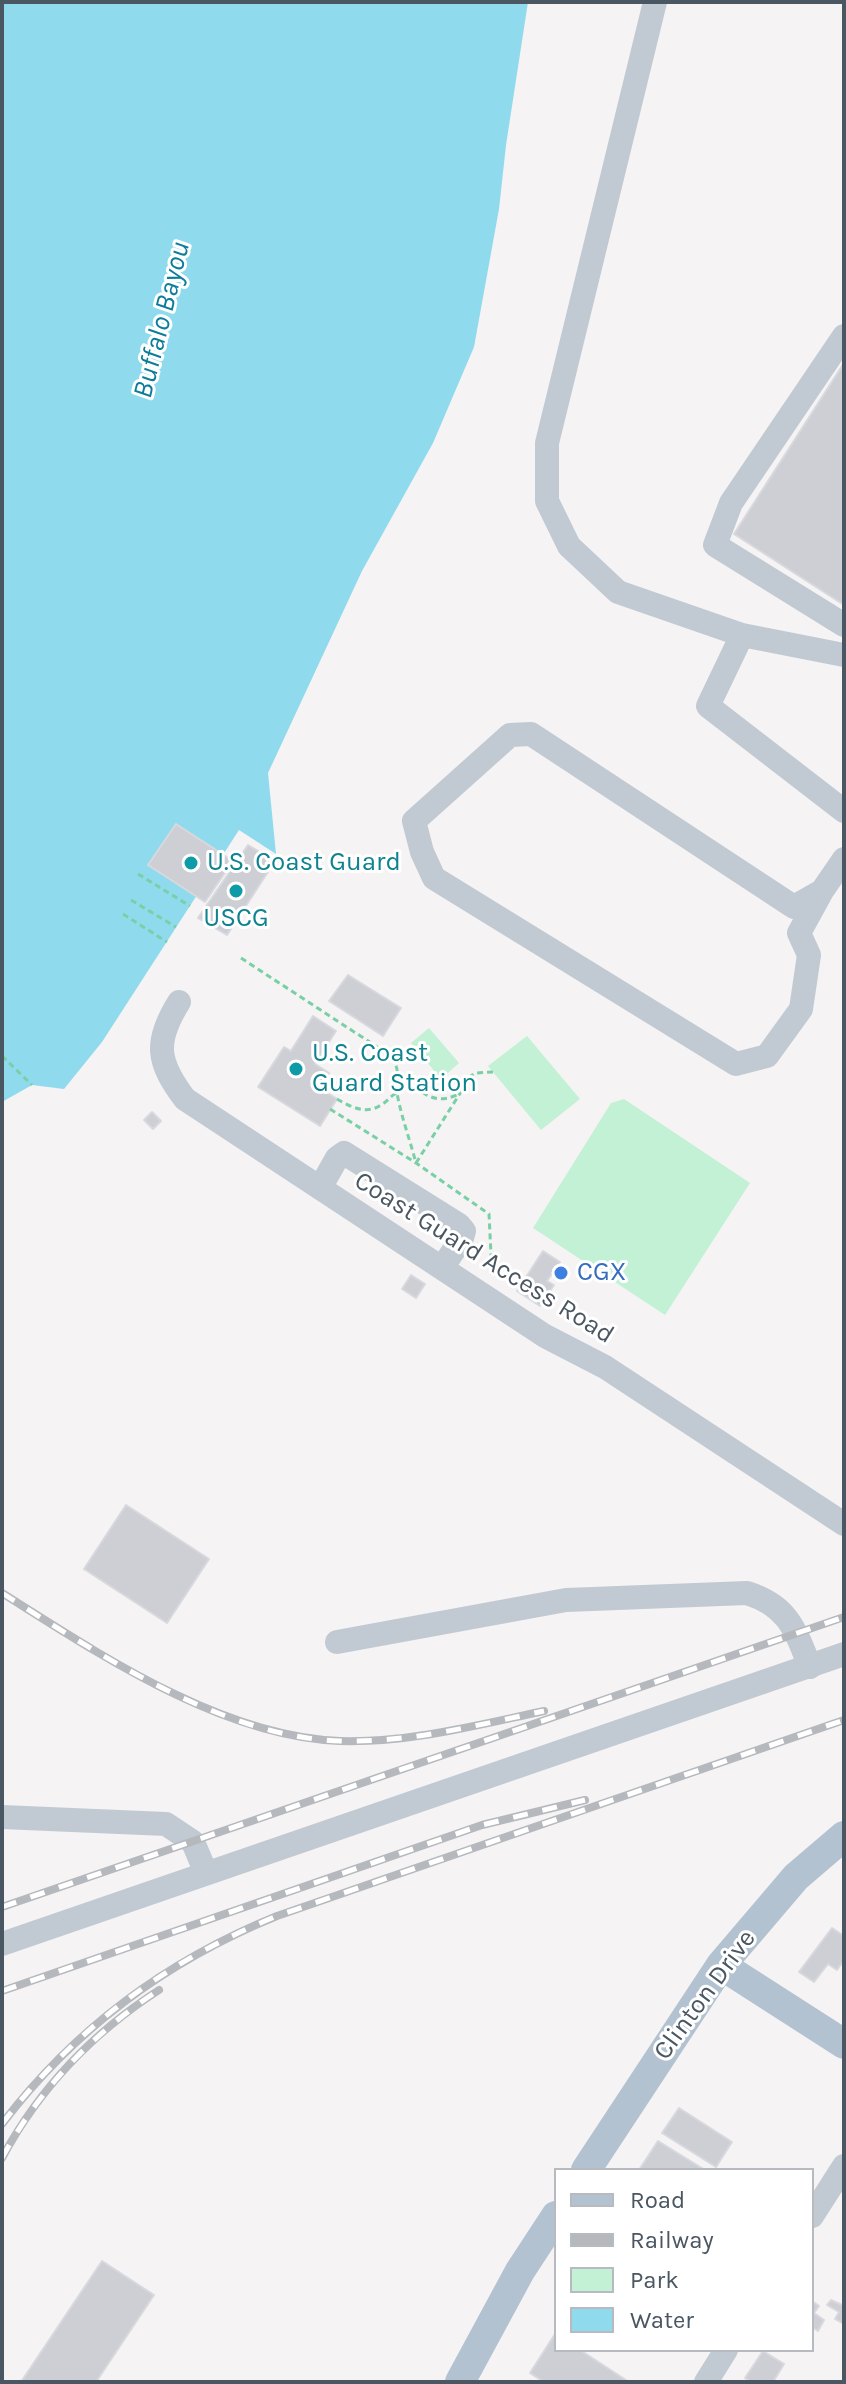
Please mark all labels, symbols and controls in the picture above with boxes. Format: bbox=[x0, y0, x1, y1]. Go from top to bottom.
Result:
water label: Buffalo Bayou bbox=[126, 238, 198, 402]
place label: U.S. Coast Guard bbox=[207, 847, 401, 879]
marker: U.S. Coast Guard bbox=[182, 854, 200, 872]
marker: USCG bbox=[227, 882, 245, 900]
place label: USCG bbox=[203, 903, 269, 935]
place label: U.S. Coast Guard Station bbox=[312, 1038, 477, 1100]
marker: U.S. Coast Guard Station bbox=[287, 1060, 305, 1078]
street label: Coast Guard Access Road bbox=[348, 1165, 620, 1351]
place label: CGX bbox=[577, 1257, 626, 1289]
marker: CGX bbox=[552, 1264, 570, 1282]
street label: Clinton Drive bbox=[647, 1924, 763, 2066]
legend bbox=[554, 2168, 814, 2352]
text: Road bbox=[630, 2186, 685, 2214]
text: Railway bbox=[630, 2226, 714, 2254]
text: Park bbox=[630, 2266, 679, 2294]
text: Water bbox=[630, 2306, 694, 2334]

